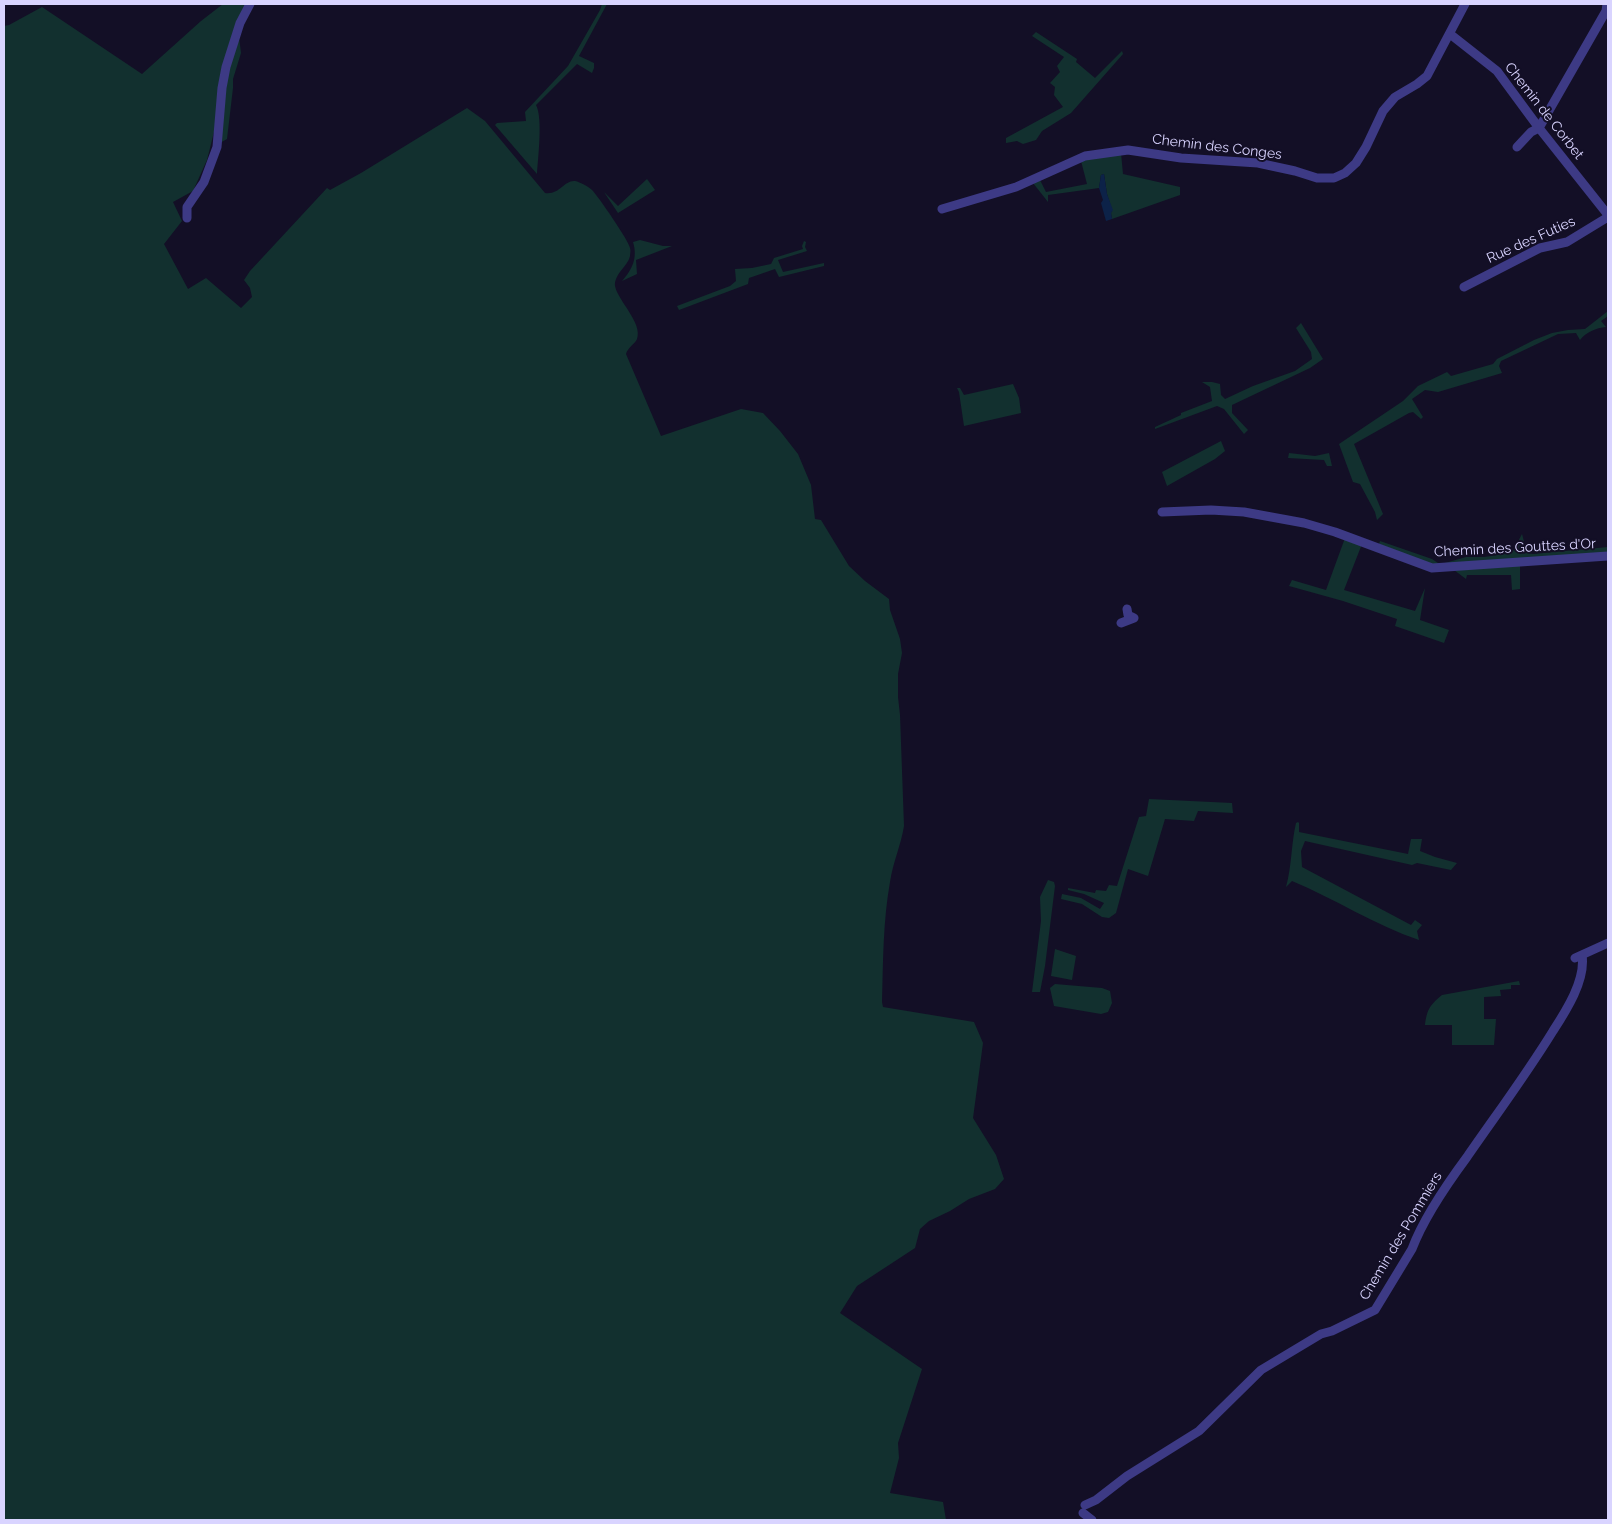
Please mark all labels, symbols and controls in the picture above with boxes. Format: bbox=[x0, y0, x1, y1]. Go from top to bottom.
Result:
street label: Chemin de Corbet bbox=[1501, 59, 1587, 163]
street label: Chemin des Conges bbox=[1151, 131, 1283, 163]
street label: Rue des Futies bbox=[1484, 213, 1578, 267]
street label: Chemin des Gouttes d'Or bbox=[1434, 535, 1596, 561]
street label: Chemin des Pommiers bbox=[1356, 1169, 1446, 1303]

